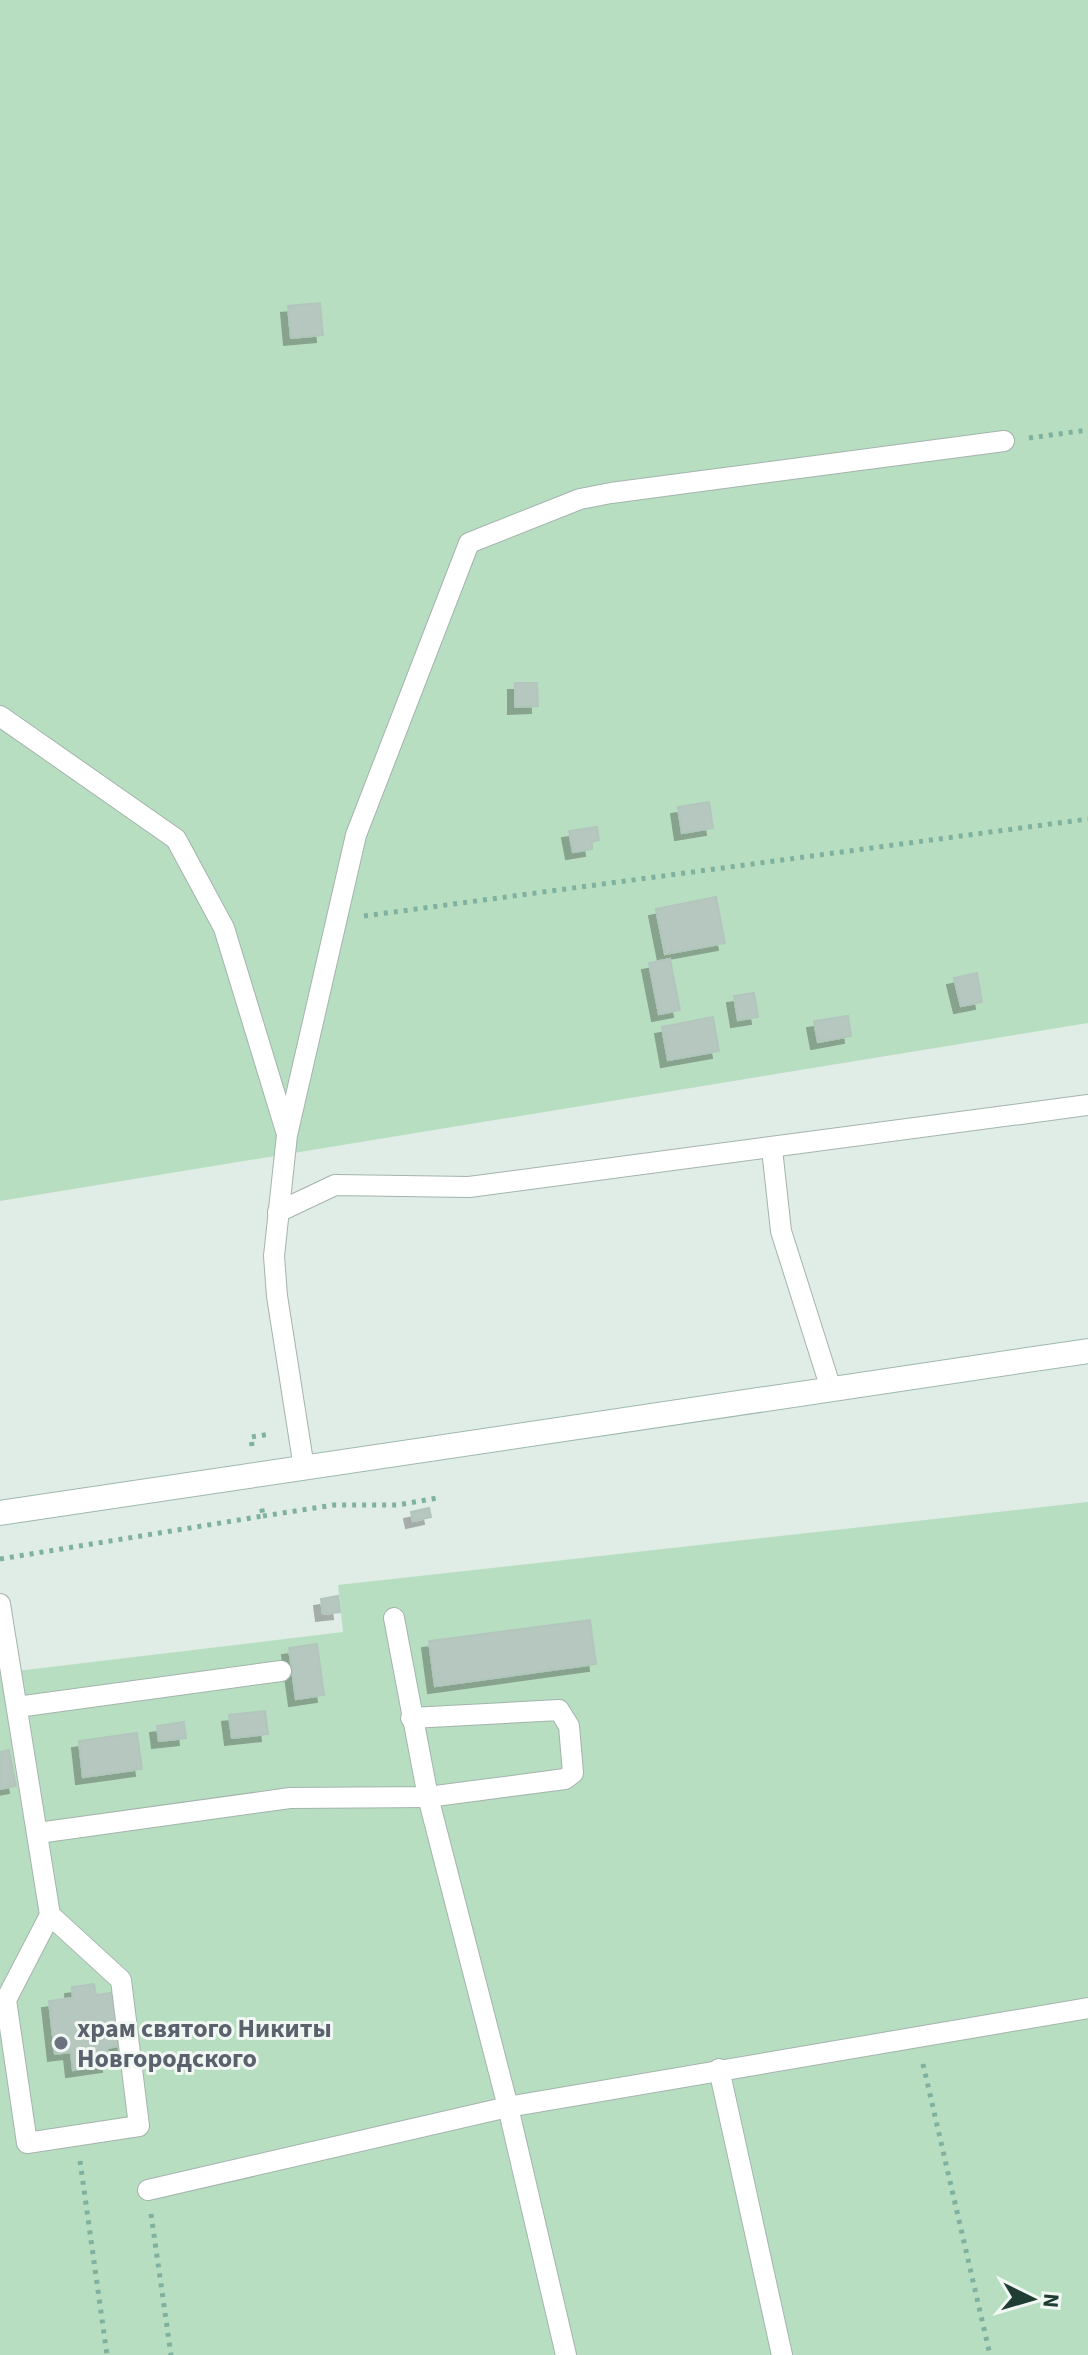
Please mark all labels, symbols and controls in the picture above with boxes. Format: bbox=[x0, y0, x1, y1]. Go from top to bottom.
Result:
place label: храм святого Никиты Новгородского bbox=[77, 2010, 332, 2077]
marker: храм святого Никиты Новгородского bbox=[52, 2034, 70, 2052]
north arrow bbox=[992, 2259, 1072, 2339]
text: N bbox=[1034, 2292, 1068, 2309]

